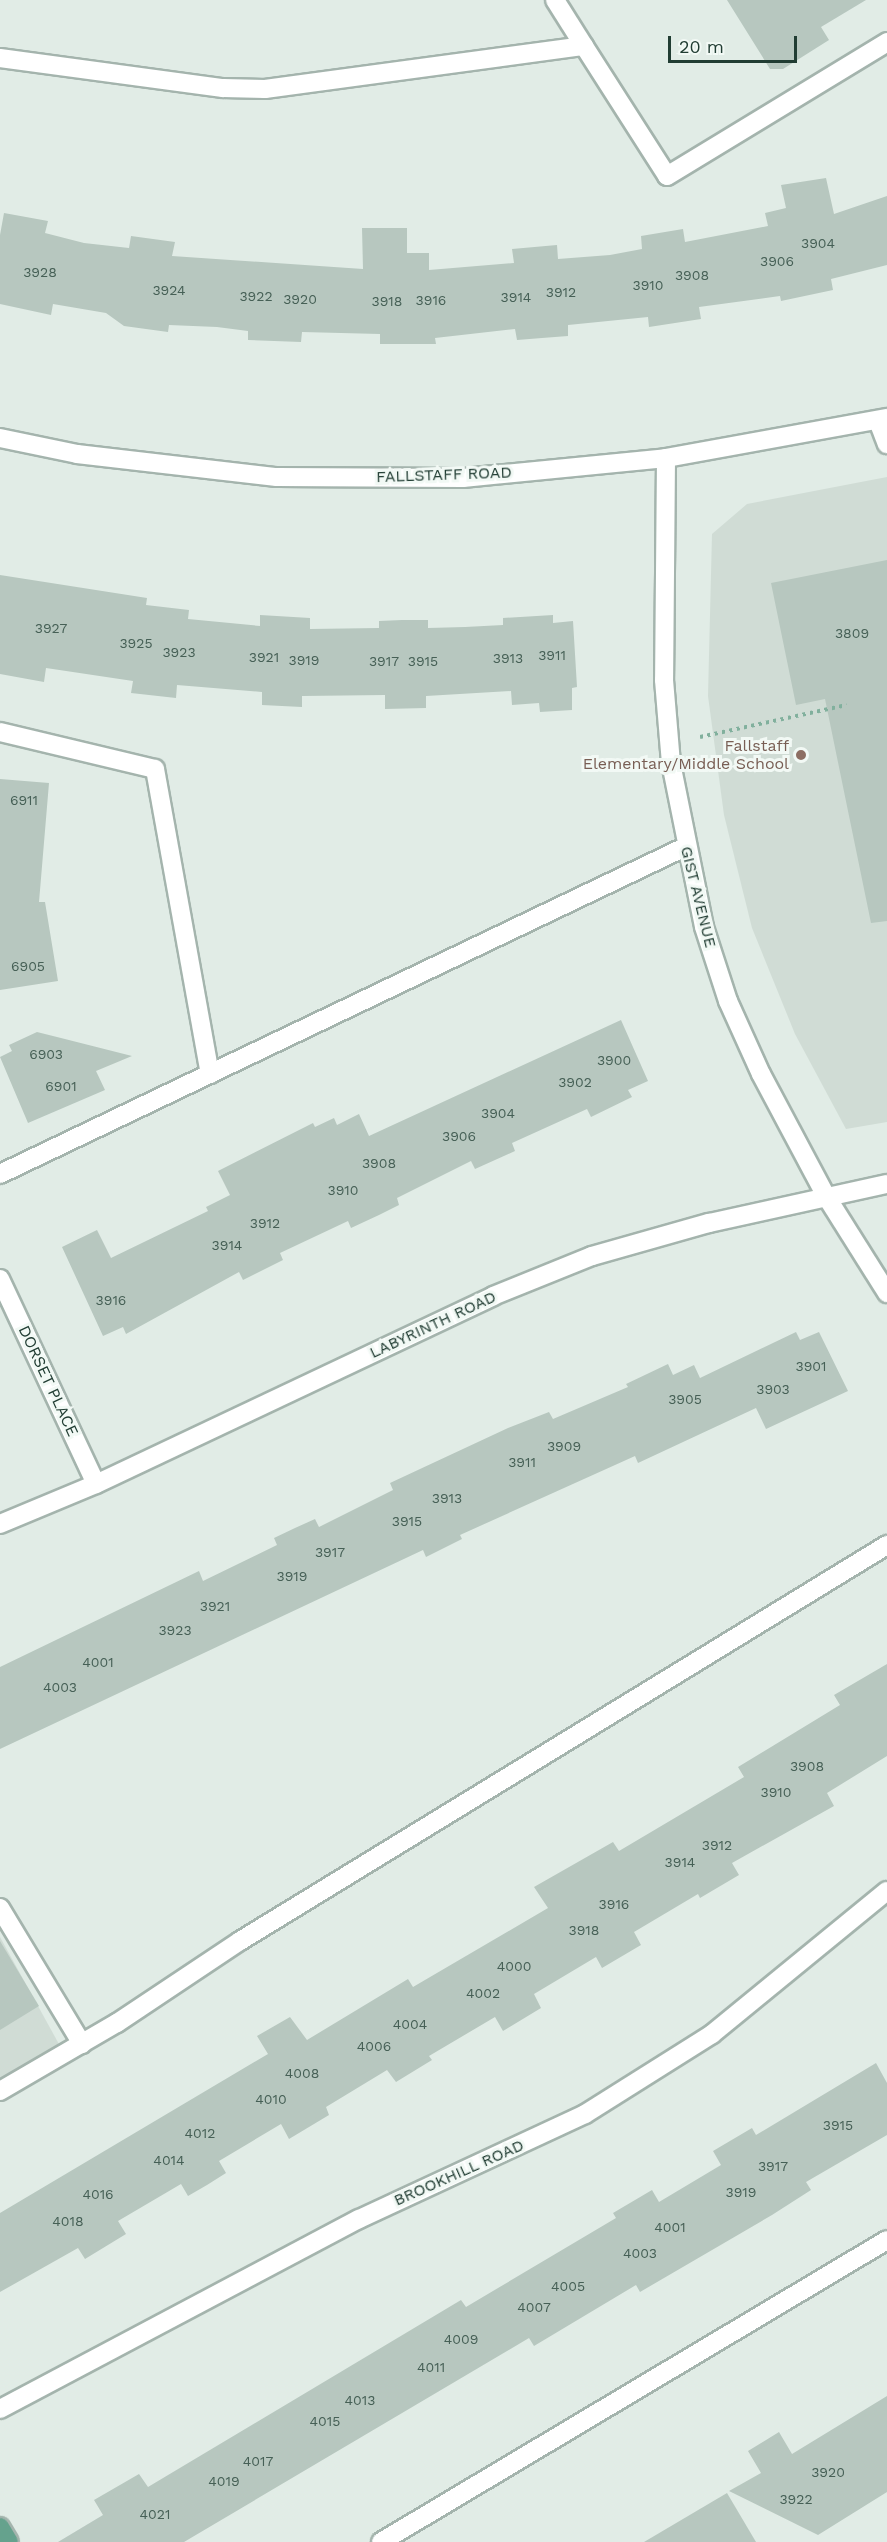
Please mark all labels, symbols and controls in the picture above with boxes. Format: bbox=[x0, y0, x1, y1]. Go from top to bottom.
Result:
scale bar bbox=[671, 24, 800, 62]
text: 20 m bbox=[679, 36, 724, 57]
house number: 3904 bbox=[801, 235, 835, 251]
house number: 3906 bbox=[760, 253, 794, 269]
house number: 3928 bbox=[23, 264, 57, 280]
house number: 3908 bbox=[675, 267, 709, 283]
house number: 3910 bbox=[633, 277, 663, 293]
house number: 3924 bbox=[152, 282, 186, 298]
house number: 3912 bbox=[546, 284, 576, 300]
house number: 3922 bbox=[239, 288, 273, 304]
house number: 3914 bbox=[501, 289, 531, 305]
house number: 3920 bbox=[283, 291, 317, 307]
house number: 3916 bbox=[416, 292, 446, 308]
house number: 3918 bbox=[372, 293, 402, 309]
street label: FALLSTAFF ROAD bbox=[376, 463, 512, 487]
house number: 3927 bbox=[35, 620, 67, 636]
house number: 3809 bbox=[835, 625, 869, 641]
house number: 3925 bbox=[119, 635, 153, 651]
house number: 3923 bbox=[162, 644, 196, 660]
house number: 3911 bbox=[538, 647, 566, 663]
house number: 3921 bbox=[249, 649, 279, 665]
house number: 3913 bbox=[493, 650, 523, 666]
house number: 3919 bbox=[289, 652, 319, 668]
house number: 3917 bbox=[369, 653, 399, 669]
house number: 3915 bbox=[408, 653, 438, 669]
place label: Fallstaff Elementary/Middle School bbox=[583, 736, 789, 774]
marker: Fallstaff Elementary/Middle School bbox=[794, 748, 808, 762]
house number: 6911 bbox=[10, 792, 38, 808]
street label: GIST AVENUE bbox=[676, 844, 720, 950]
house number: 6905 bbox=[11, 958, 45, 974]
house number: 6903 bbox=[29, 1046, 63, 1062]
house number: 3900 bbox=[597, 1052, 631, 1068]
house number: 3902 bbox=[558, 1074, 592, 1090]
house number: 6901 bbox=[45, 1078, 77, 1094]
house number: 3904 bbox=[481, 1105, 515, 1121]
house number: 3906 bbox=[442, 1128, 476, 1144]
house number: 3908 bbox=[362, 1155, 396, 1171]
house number: 3910 bbox=[328, 1182, 358, 1198]
house number: 3912 bbox=[250, 1215, 280, 1231]
house number: 3914 bbox=[212, 1237, 242, 1253]
street label: LABYRINTH ROAD bbox=[367, 1287, 499, 1363]
house number: 3916 bbox=[96, 1292, 126, 1308]
street label: DORSET PLACE bbox=[14, 1322, 82, 1440]
house number: 3901 bbox=[796, 1358, 826, 1374]
house number: 3903 bbox=[756, 1381, 790, 1397]
house number: 3905 bbox=[668, 1391, 702, 1407]
house number: 3909 bbox=[547, 1438, 581, 1454]
house number: 3911 bbox=[508, 1454, 536, 1470]
house number: 3913 bbox=[432, 1490, 462, 1506]
house number: 3915 bbox=[392, 1513, 422, 1529]
house number: 3917 bbox=[315, 1544, 345, 1560]
house number: 3919 bbox=[277, 1568, 307, 1584]
house number: 3921 bbox=[200, 1598, 230, 1614]
house number: 3923 bbox=[158, 1622, 192, 1638]
house number: 4001 bbox=[82, 1654, 114, 1670]
house number: 4003 bbox=[43, 1679, 77, 1695]
house number: 3908 bbox=[790, 1758, 824, 1774]
house number: 3910 bbox=[761, 1784, 791, 1800]
house number: 3912 bbox=[702, 1837, 732, 1853]
house number: 3914 bbox=[665, 1854, 695, 1870]
house number: 3916 bbox=[599, 1896, 629, 1912]
house number: 3918 bbox=[569, 1922, 599, 1938]
house number: 4000 bbox=[497, 1958, 531, 1974]
house number: 4002 bbox=[466, 1985, 500, 2001]
house number: 4004 bbox=[393, 2016, 427, 2032]
house number: 4006 bbox=[357, 2038, 391, 2054]
house number: 4008 bbox=[285, 2065, 319, 2081]
house number: 4010 bbox=[255, 2091, 287, 2107]
house number: 3915 bbox=[823, 2117, 853, 2133]
house number: 4012 bbox=[185, 2125, 215, 2141]
street label: BROOKHILL ROAD bbox=[391, 2136, 527, 2210]
house number: 4014 bbox=[153, 2152, 185, 2168]
house number: 3917 bbox=[758, 2158, 788, 2174]
house number: 3919 bbox=[726, 2184, 756, 2200]
house number: 4016 bbox=[82, 2186, 114, 2202]
house number: 4018 bbox=[52, 2213, 84, 2229]
house number: 4001 bbox=[654, 2219, 686, 2235]
house number: 4003 bbox=[623, 2245, 657, 2261]
house number: 4005 bbox=[551, 2278, 585, 2294]
house number: 4007 bbox=[517, 2299, 551, 2315]
house number: 4009 bbox=[444, 2331, 478, 2347]
house number: 4011 bbox=[417, 2359, 445, 2375]
house number: 4013 bbox=[345, 2392, 375, 2408]
house number: 4015 bbox=[310, 2413, 340, 2429]
house number: 4017 bbox=[243, 2453, 273, 2469]
house number: 3920 bbox=[811, 2464, 845, 2480]
house number: 4019 bbox=[208, 2473, 240, 2489]
house number: 3922 bbox=[779, 2491, 813, 2507]
house number: 4021 bbox=[140, 2506, 170, 2522]

